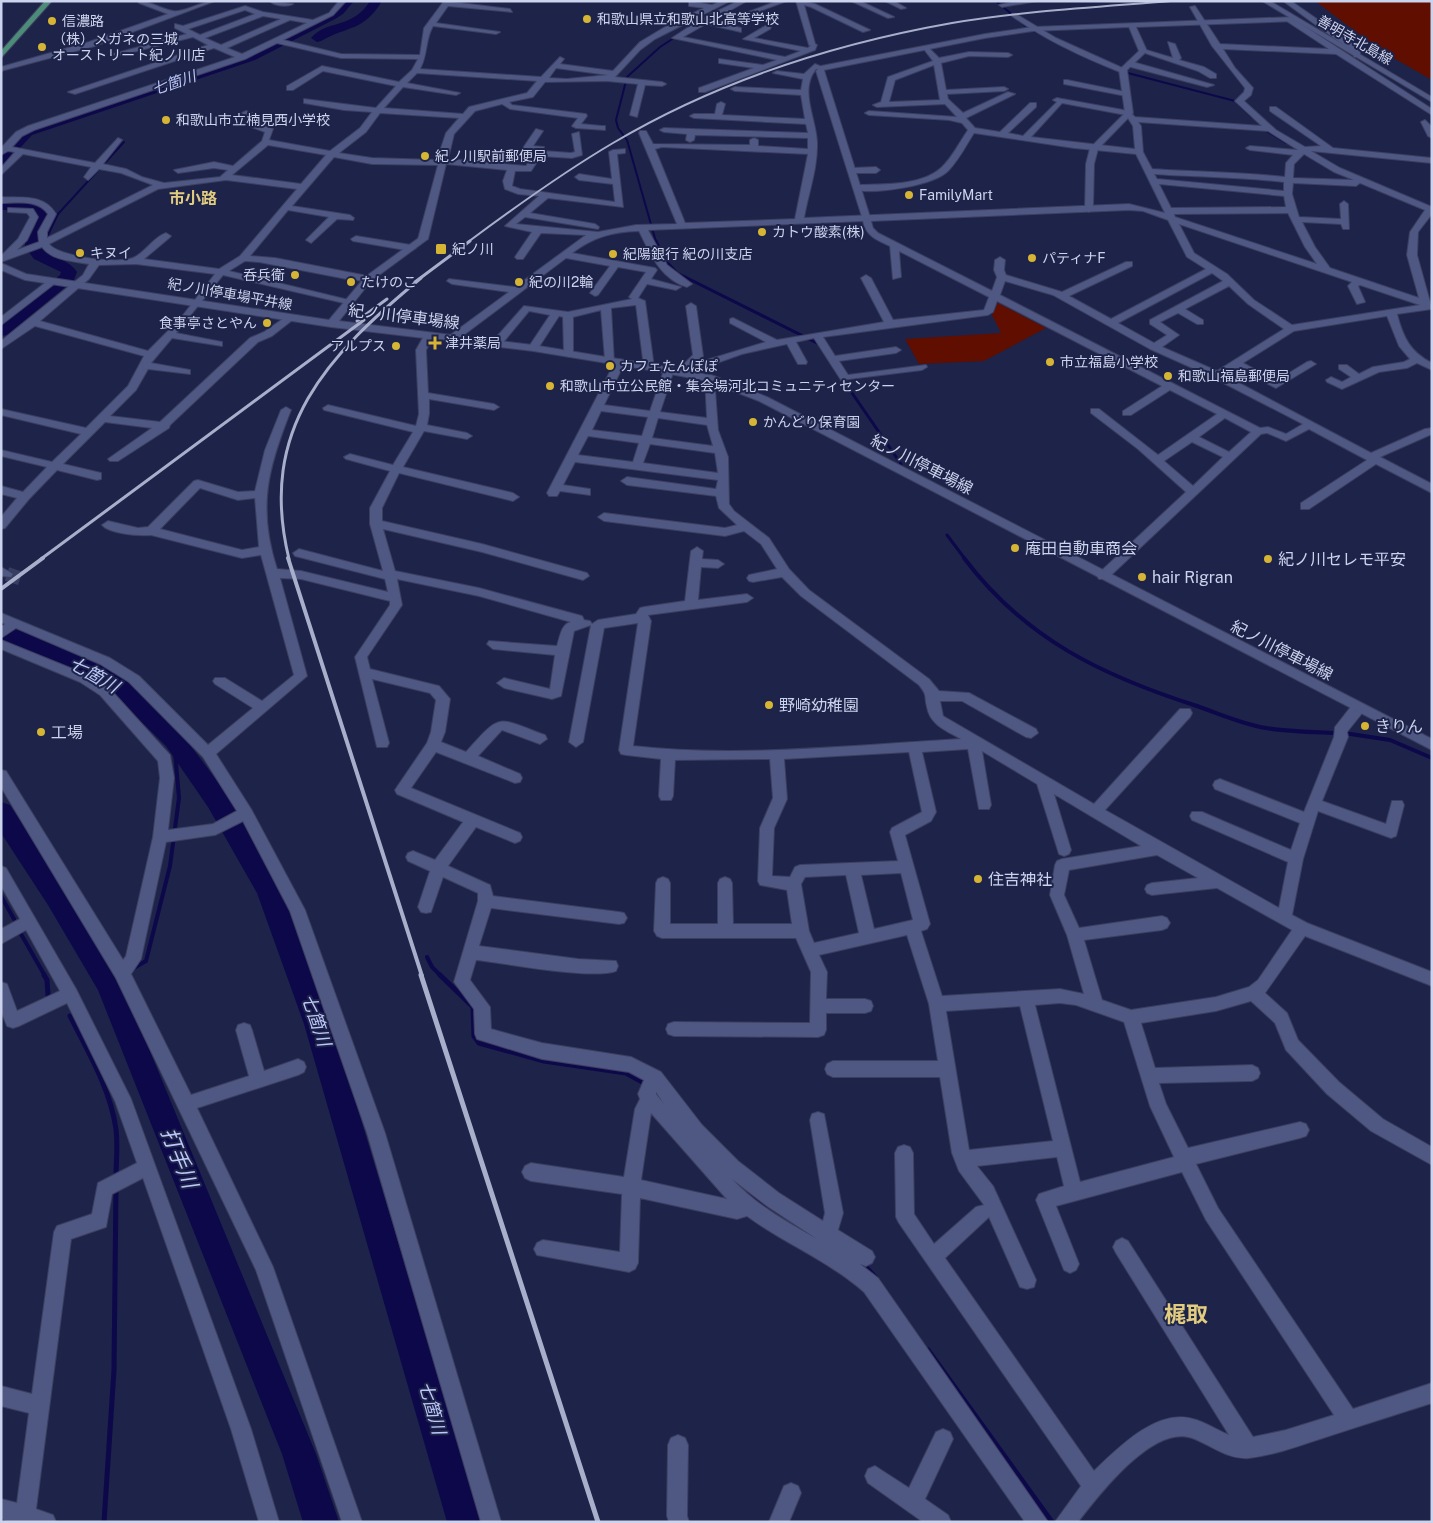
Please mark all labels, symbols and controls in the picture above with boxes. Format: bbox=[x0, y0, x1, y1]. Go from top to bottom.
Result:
place label: 和歌山県立和歌山北高等学校 bbox=[597, 11, 779, 27]
street label: 善明寺北島線 bbox=[1315, 12, 1395, 68]
place label: 信濃路 bbox=[62, 13, 104, 29]
marker: 和歌山県立和歌山北高等学校 bbox=[581, 13, 593, 25]
marker: 信濃路 bbox=[46, 15, 58, 27]
place label: （株）メガネの三城 オーストリート紀ノ川店 bbox=[52, 31, 205, 63]
marker: （株）メガネの三城 オーストリート紀ノ川店 bbox=[36, 41, 48, 53]
water label: 七箇川 bbox=[150, 67, 200, 98]
place label: 和歌山市立楠見西小学校 bbox=[176, 112, 330, 128]
marker: 和歌山市立楠見西小学校 bbox=[160, 114, 172, 126]
place label: 紀ノ川駅前郵便局 bbox=[435, 148, 547, 164]
marker: 紀ノ川駅前郵便局 bbox=[419, 150, 431, 162]
place label: FamilyMart bbox=[919, 187, 993, 203]
district label: 市小路 bbox=[169, 189, 217, 208]
marker: FamilyMart bbox=[903, 189, 915, 201]
place label: カトウ酸素(株) bbox=[772, 224, 865, 240]
marker: カトウ酸素(株) bbox=[756, 226, 768, 238]
place label: 紀ノ川 bbox=[452, 241, 494, 257]
marker: 紀ノ川 bbox=[434, 242, 448, 256]
place label: キヌイ bbox=[90, 245, 132, 261]
place label: 紀陽銀行 紀の川支店 bbox=[623, 246, 752, 262]
marker: キヌイ bbox=[74, 247, 86, 259]
marker: 紀陽銀行 紀の川支店 bbox=[607, 248, 619, 260]
place label: パティナF bbox=[1042, 250, 1105, 266]
marker: パティナF bbox=[1026, 252, 1038, 264]
place label: 呑兵衛 bbox=[243, 267, 285, 283]
marker: 呑兵衛 bbox=[289, 269, 301, 281]
place label: たけのこ bbox=[361, 274, 417, 290]
place label: 紀の川2輪 bbox=[529, 274, 593, 290]
street label: 紀ノ川停車場平井線 bbox=[167, 275, 293, 313]
marker: たけのこ bbox=[345, 276, 357, 288]
marker: 紀の川2輪 bbox=[513, 276, 525, 288]
street label: 紀ノ川停車場線 bbox=[347, 300, 461, 333]
place label: 食事亭さとやん bbox=[159, 315, 257, 331]
marker: 食事亭さとやん bbox=[261, 317, 273, 329]
place label: 津井薬局 bbox=[445, 335, 501, 351]
marker: 津井薬局 bbox=[429, 337, 441, 349]
place label: アルプス bbox=[330, 338, 386, 354]
marker: アルプス bbox=[390, 340, 402, 352]
place label: 市立福島小学校 bbox=[1060, 354, 1158, 370]
marker: 市立福島小学校 bbox=[1044, 356, 1056, 368]
place label: カフェたんぽぽ bbox=[620, 358, 718, 374]
marker: カフェたんぽぽ bbox=[604, 360, 616, 372]
place label: 和歌山福島郵便局 bbox=[1178, 368, 1290, 384]
marker: 和歌山福島郵便局 bbox=[1162, 370, 1174, 382]
place label: 和歌山市立公民館・集会場河北コミュニティセンター bbox=[560, 378, 895, 394]
marker: 和歌山市立公民館・集会場河北コミュニティセンター bbox=[544, 380, 556, 392]
place label: かんどり保育園 bbox=[763, 414, 861, 430]
marker: かんどり保育園 bbox=[747, 416, 759, 428]
street label: 紀ノ川停車場線 bbox=[868, 431, 976, 498]
place label: 庵田自動車商会 bbox=[1025, 539, 1137, 558]
marker: 庵田自動車商会 bbox=[1009, 542, 1021, 554]
place label: 紀ノ川セレモ平安 bbox=[1278, 550, 1406, 569]
marker: 紀ノ川セレモ平安 bbox=[1262, 553, 1274, 565]
place label: hair Rigran bbox=[1152, 568, 1233, 587]
marker: hair Rigran bbox=[1136, 571, 1148, 583]
street label: 紀ノ川停車場線 bbox=[1228, 617, 1336, 684]
water label: 七箇川 bbox=[66, 652, 125, 698]
place label: 野崎幼稚園 bbox=[779, 696, 859, 715]
marker: 野崎幼稚園 bbox=[763, 699, 775, 711]
place label: きりん bbox=[1375, 717, 1423, 736]
marker: きりん bbox=[1359, 720, 1371, 732]
place label: 工場 bbox=[51, 723, 83, 742]
marker: 工場 bbox=[35, 726, 47, 738]
place label: 住吉神社 bbox=[988, 870, 1052, 889]
marker: 住吉神社 bbox=[972, 873, 984, 885]
water label: 七箇川 bbox=[298, 991, 336, 1051]
water label: 打手川 bbox=[156, 1124, 204, 1194]
district label: 梶取 bbox=[1164, 1301, 1208, 1327]
water label: 七箇川 bbox=[415, 1379, 451, 1439]

